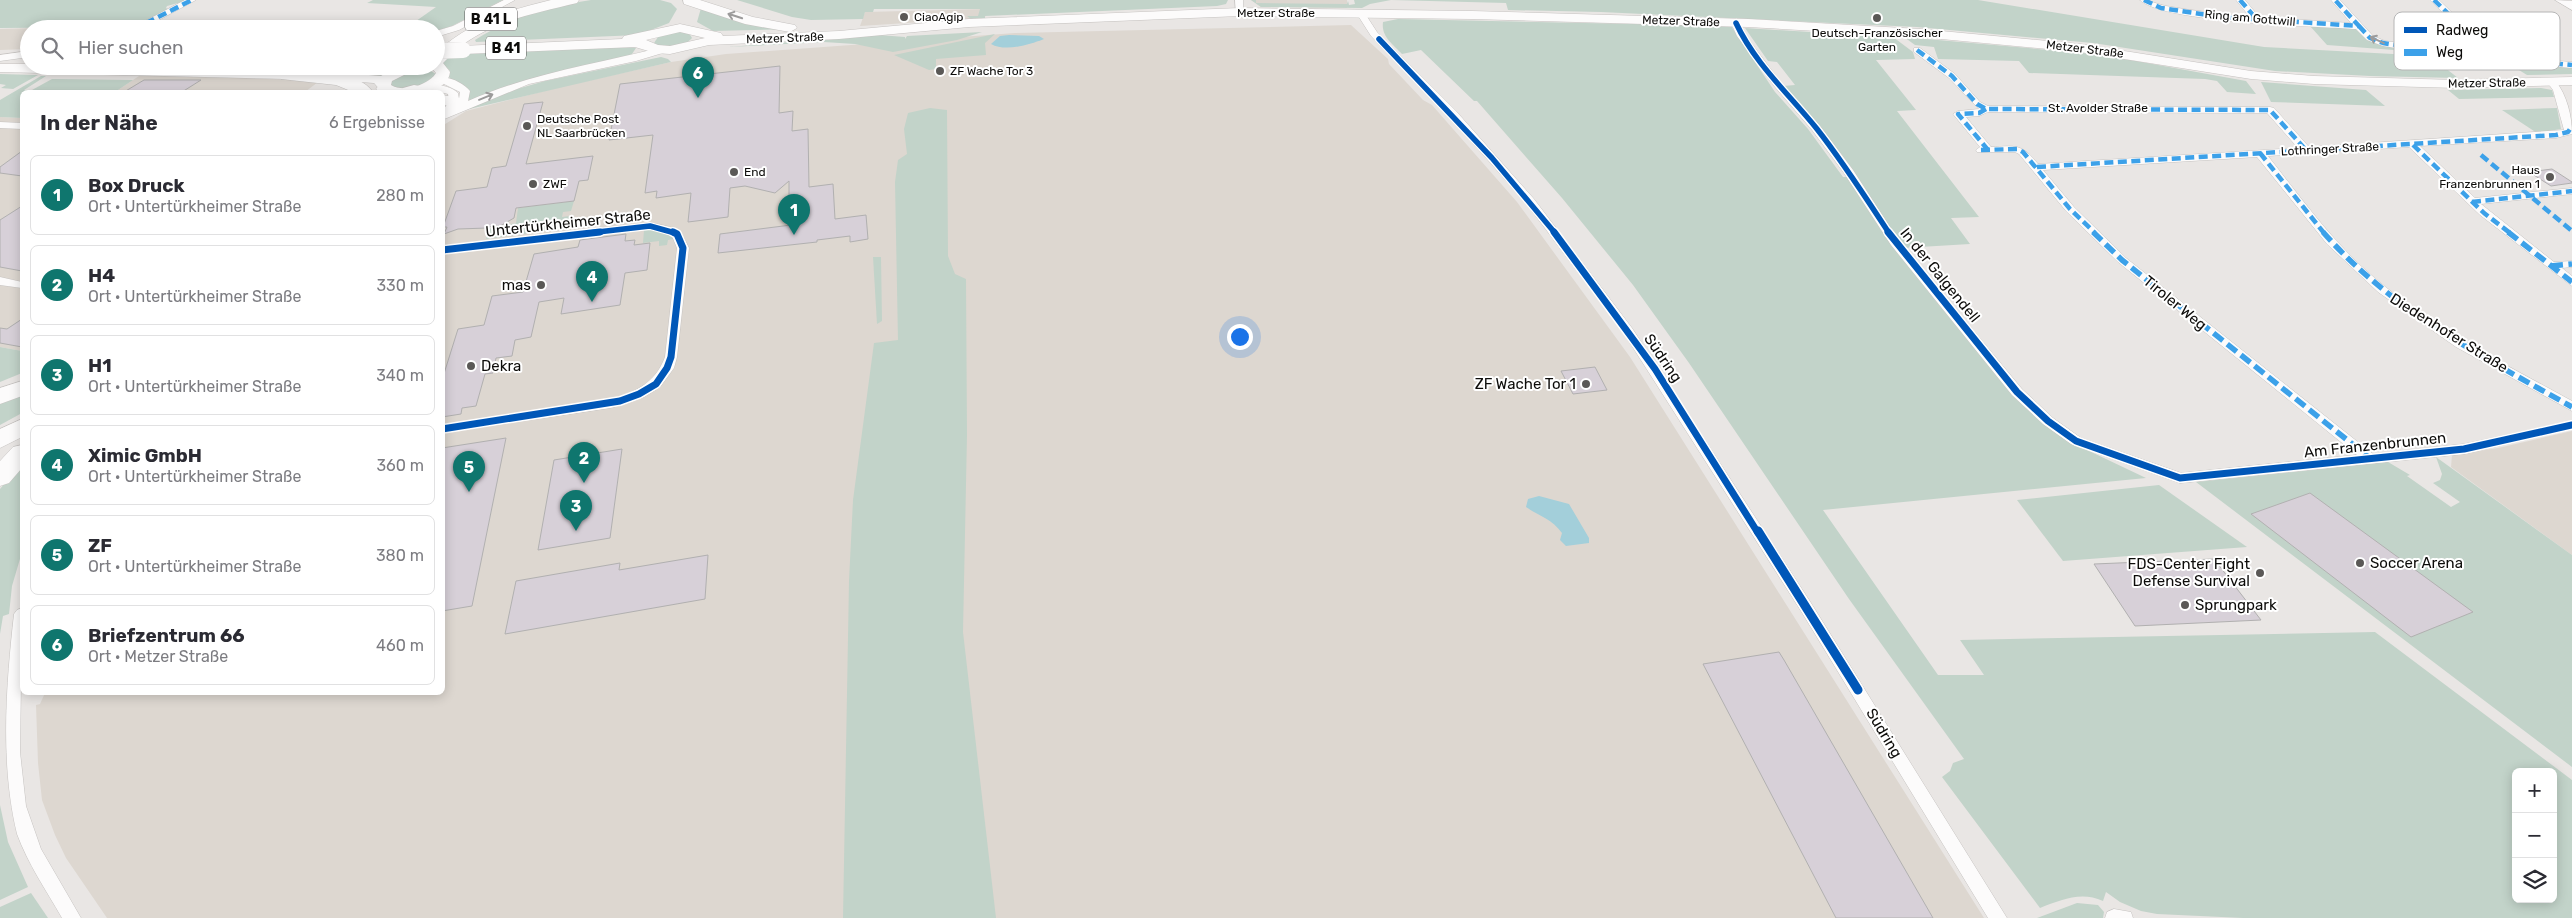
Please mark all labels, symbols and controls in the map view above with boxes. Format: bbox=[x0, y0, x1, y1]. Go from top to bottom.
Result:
street label: Metzer Straße bbox=[1237, 6, 1315, 20]
street label: Ring am Gottwill bbox=[2204, 7, 2296, 29]
road number: B 41 L bbox=[465, 8, 517, 30]
place label: CiaoAgip bbox=[914, 10, 964, 24]
one-way arrow bbox=[727, 11, 743, 20]
marker: CiaoAgip bbox=[898, 11, 910, 23]
marker: Deutsch-Französischer Garten bbox=[1871, 12, 1883, 24]
legend bbox=[2394, 12, 2560, 70]
street label: Metzer Straße bbox=[1642, 13, 1720, 29]
search box bbox=[20, 20, 445, 75]
text: Radweg bbox=[2436, 22, 2488, 39]
place label: Deutsch-Französischer Garten bbox=[1811, 26, 1943, 54]
street label: Metzer Straße bbox=[746, 30, 824, 46]
icon: search bbox=[38, 34, 66, 62]
one-way arrow bbox=[2370, 35, 2385, 44]
text: Hier suchen bbox=[78, 36, 184, 59]
road number: B 41 bbox=[486, 36, 526, 59]
street label: Metzer Straße bbox=[2045, 37, 2125, 61]
text: Weg bbox=[2436, 44, 2463, 61]
pin: 6 bbox=[682, 57, 714, 98]
place label: ZF Wache Tor 3 bbox=[950, 64, 1033, 78]
marker: ZF Wache Tor 3 bbox=[934, 65, 946, 77]
street label: Metzer Straße bbox=[2448, 75, 2526, 91]
one-way arrow bbox=[479, 91, 494, 100]
street label: St. Avolder Straße bbox=[2048, 101, 2148, 115]
text: In der Nähe bbox=[40, 110, 158, 135]
place label: Deutsche Post NL Saarbrücken bbox=[537, 112, 625, 140]
text: 6 Ergebnisse bbox=[329, 113, 425, 132]
marker: Deutsche Post NL Saarbrücken bbox=[521, 120, 533, 132]
street label: Lothringer Straße bbox=[2281, 139, 2380, 159]
place label: Haus Franzenbrunnen 1 bbox=[2439, 163, 2540, 191]
place label: End bbox=[744, 165, 766, 179]
marker: End bbox=[728, 166, 740, 178]
marker: Haus Franzenbrunnen 1 bbox=[2544, 171, 2556, 183]
text: Box Druck bbox=[88, 174, 185, 197]
place label: ZWF bbox=[543, 177, 567, 191]
marker: ZWF bbox=[527, 178, 539, 190]
text: 1 bbox=[53, 186, 61, 205]
text: 280 m bbox=[376, 186, 424, 205]
pin: 1 bbox=[778, 194, 810, 235]
text: Ort · Untertürkheimer Straße bbox=[88, 197, 301, 216]
street label: Untertürkheimer Straße bbox=[484, 205, 652, 241]
street label: In der Galgendell bbox=[1896, 224, 1984, 326]
pin: 4 bbox=[576, 261, 608, 302]
text: H4 bbox=[88, 264, 115, 287]
street label: Tiroler Weg bbox=[2140, 272, 2210, 334]
text: 2 bbox=[52, 276, 62, 295]
text: 330 m bbox=[376, 276, 424, 295]
place label: mas bbox=[502, 276, 531, 294]
marker: mas bbox=[535, 279, 547, 291]
text: Ort · Untertürkheimer Straße bbox=[88, 287, 301, 306]
street label: Diedenhofer Straße bbox=[2387, 289, 2511, 377]
your location bbox=[1227, 324, 1253, 350]
street label: Südring bbox=[1640, 330, 1686, 386]
text: H1 bbox=[88, 354, 112, 377]
place label: Dekra bbox=[481, 357, 521, 375]
marker: Dekra bbox=[465, 360, 477, 372]
text: 3 bbox=[52, 366, 62, 385]
text: 340 m bbox=[376, 366, 424, 385]
place label: ZF Wache Tor 1 bbox=[1475, 375, 1576, 393]
text: Ort · Untertürkheimer Straße bbox=[88, 377, 301, 396]
marker: ZF Wache Tor 1 bbox=[1580, 378, 1592, 390]
street label: Am Franzenbrunnen bbox=[2303, 429, 2447, 461]
pin: 2 bbox=[568, 442, 600, 483]
text: Ximic GmbH bbox=[88, 444, 202, 467]
pin: 5 bbox=[453, 451, 485, 492]
text: 4 bbox=[52, 456, 62, 475]
text: 360 m bbox=[376, 456, 424, 475]
text: Ort · Untertürkheimer Straße bbox=[88, 467, 301, 486]
pin: 3 bbox=[560, 490, 592, 531]
text: ZF bbox=[88, 534, 112, 557]
text: 5 bbox=[52, 546, 62, 565]
text: 380 m bbox=[376, 546, 424, 565]
place label: Soccer Arena bbox=[2370, 554, 2463, 572]
place label: FDS-Center Fight Defense Survival bbox=[2128, 555, 2250, 590]
text: Ort · Untertürkheimer Straße bbox=[88, 557, 301, 576]
marker: Soccer Arena bbox=[2354, 557, 2366, 569]
marker: FDS-Center Fight Defense Survival bbox=[2254, 567, 2266, 579]
place label: Sprungpark bbox=[2195, 596, 2277, 614]
marker: Sprungpark bbox=[2179, 599, 2191, 611]
text: Briefzentrum 66 bbox=[88, 624, 245, 647]
text: 6 bbox=[52, 636, 62, 655]
text: 460 m bbox=[376, 636, 424, 655]
text: Ort · Metzer Straße bbox=[88, 647, 228, 666]
street label: Südring bbox=[1862, 705, 1906, 761]
map controls bbox=[2512, 768, 2557, 903]
button: + bbox=[2512, 768, 2557, 813]
button: − bbox=[2512, 813, 2557, 858]
button: layers bbox=[2512, 858, 2557, 903]

